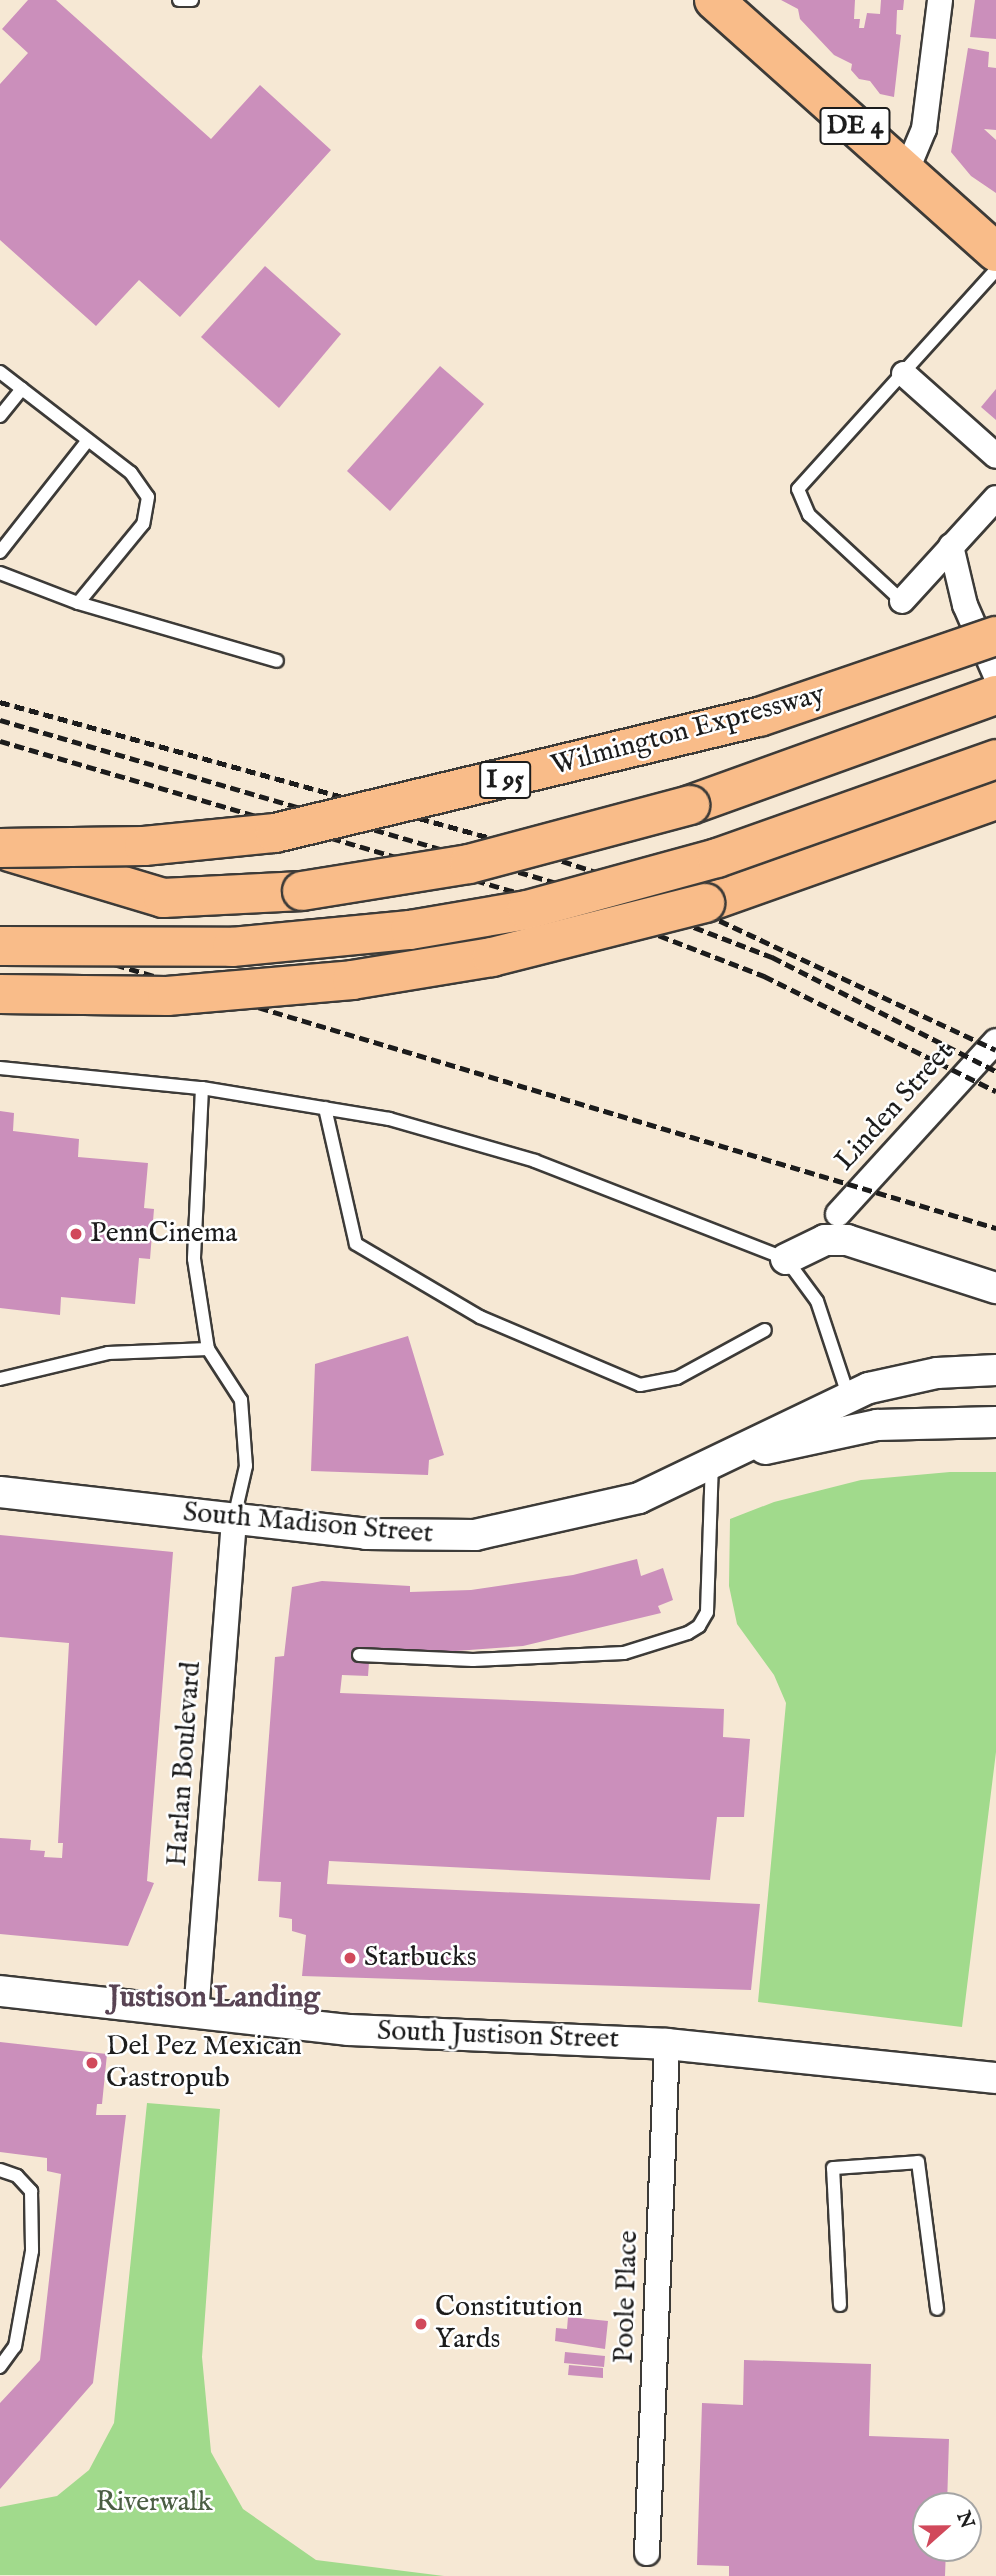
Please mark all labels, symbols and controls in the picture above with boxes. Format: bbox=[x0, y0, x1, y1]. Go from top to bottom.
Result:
road number: DE 4 bbox=[818, 104, 892, 148]
street label: Wilmington Expressway bbox=[548, 678, 828, 784]
road number: I 95 bbox=[479, 758, 531, 802]
street label: Linden Street bbox=[829, 1036, 961, 1178]
place label: PennCinema bbox=[90, 1217, 237, 1251]
marker: PennCinema bbox=[68, 1226, 84, 1242]
street label: South Madison Street bbox=[182, 1496, 434, 1552]
street label: Harlan Boulevard bbox=[161, 1660, 209, 1868]
place label: Starbucks bbox=[364, 1941, 477, 1975]
marker: Starbucks bbox=[342, 1950, 358, 1966]
district label: Justison Landing bbox=[108, 1980, 320, 2016]
street label: South Justison Street bbox=[376, 2015, 620, 2057]
place label: Del Pez Mexican Gastropub bbox=[106, 2030, 302, 2096]
marker: Del Pez Mexican Gastropub bbox=[84, 2055, 100, 2071]
street label: Poole Place bbox=[608, 2230, 646, 2364]
place label: Constitution Yards bbox=[435, 2291, 583, 2357]
marker: Constitution Yards bbox=[413, 2316, 429, 2332]
park label: Riverwalk bbox=[95, 2486, 213, 2520]
north arrow bbox=[912, 2492, 982, 2562]
text: N bbox=[951, 2508, 979, 2532]

